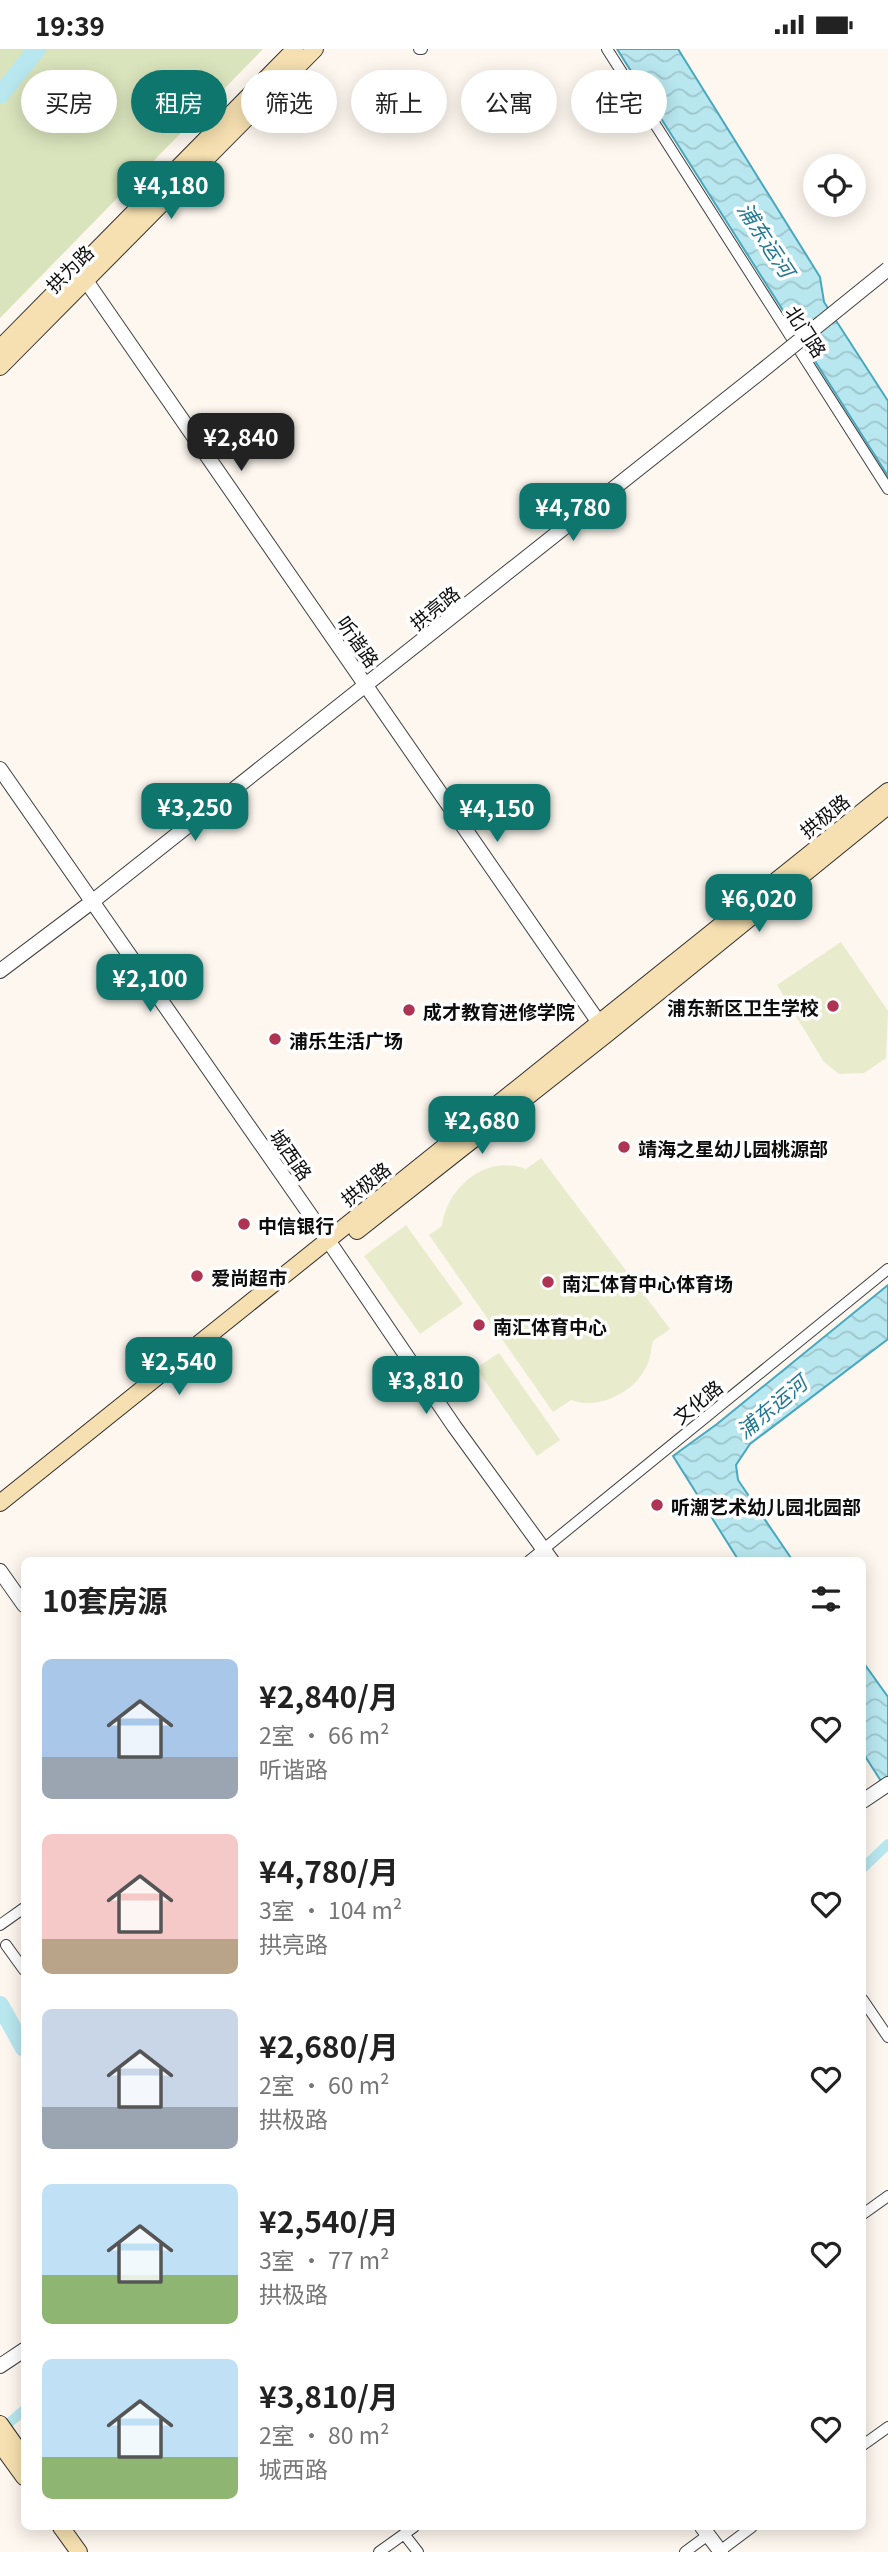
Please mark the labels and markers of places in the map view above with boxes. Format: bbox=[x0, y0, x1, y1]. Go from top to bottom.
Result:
pin: ¥4,180 bbox=[114, 162, 228, 221]
pin: ¥2,840 bbox=[184, 413, 298, 473]
pin: ¥4,780 bbox=[516, 483, 630, 543]
pin: ¥3,250 bbox=[138, 783, 252, 843]
pin: ¥4,150 bbox=[440, 785, 554, 844]
pin: ¥6,020 bbox=[702, 875, 816, 934]
pin: ¥2,100 bbox=[93, 955, 207, 1014]
place label: 浦东新区卫生学校 bbox=[667, 993, 819, 1020]
place label: 成才教育进修学院 bbox=[423, 997, 575, 1024]
marker: 浦东新区卫生学校 bbox=[825, 998, 841, 1014]
marker: 成才教育进修学院 bbox=[401, 1002, 417, 1018]
place label: 浦乐生活广场 bbox=[289, 1026, 403, 1053]
marker: 浦乐生活广场 bbox=[267, 1031, 283, 1047]
pin: ¥2,680 bbox=[425, 1097, 539, 1156]
place label: 靖海之星幼儿园桃源部 bbox=[638, 1134, 828, 1161]
marker: 靖海之星幼儿园桃源部 bbox=[616, 1139, 632, 1155]
place label: 中信银行 bbox=[258, 1211, 334, 1238]
marker: 中信银行 bbox=[236, 1216, 252, 1232]
place label: 爱尚超市 bbox=[211, 1263, 287, 1290]
marker: 爱尚超市 bbox=[189, 1268, 205, 1284]
place label: 南汇体育中心体育场 bbox=[562, 1269, 733, 1296]
marker: 南汇体育中心体育场 bbox=[540, 1274, 556, 1290]
place label: 南汇体育中心 bbox=[493, 1312, 607, 1339]
marker: 南汇体育中心 bbox=[471, 1317, 487, 1333]
pin: ¥2,540 bbox=[122, 1337, 236, 1397]
pin: ¥3,810 bbox=[369, 1357, 483, 1416]
place label: 听潮艺术幼儿园北园部 bbox=[671, 1492, 861, 1519]
marker: 听潮艺术幼儿园北园部 bbox=[649, 1497, 665, 1513]

